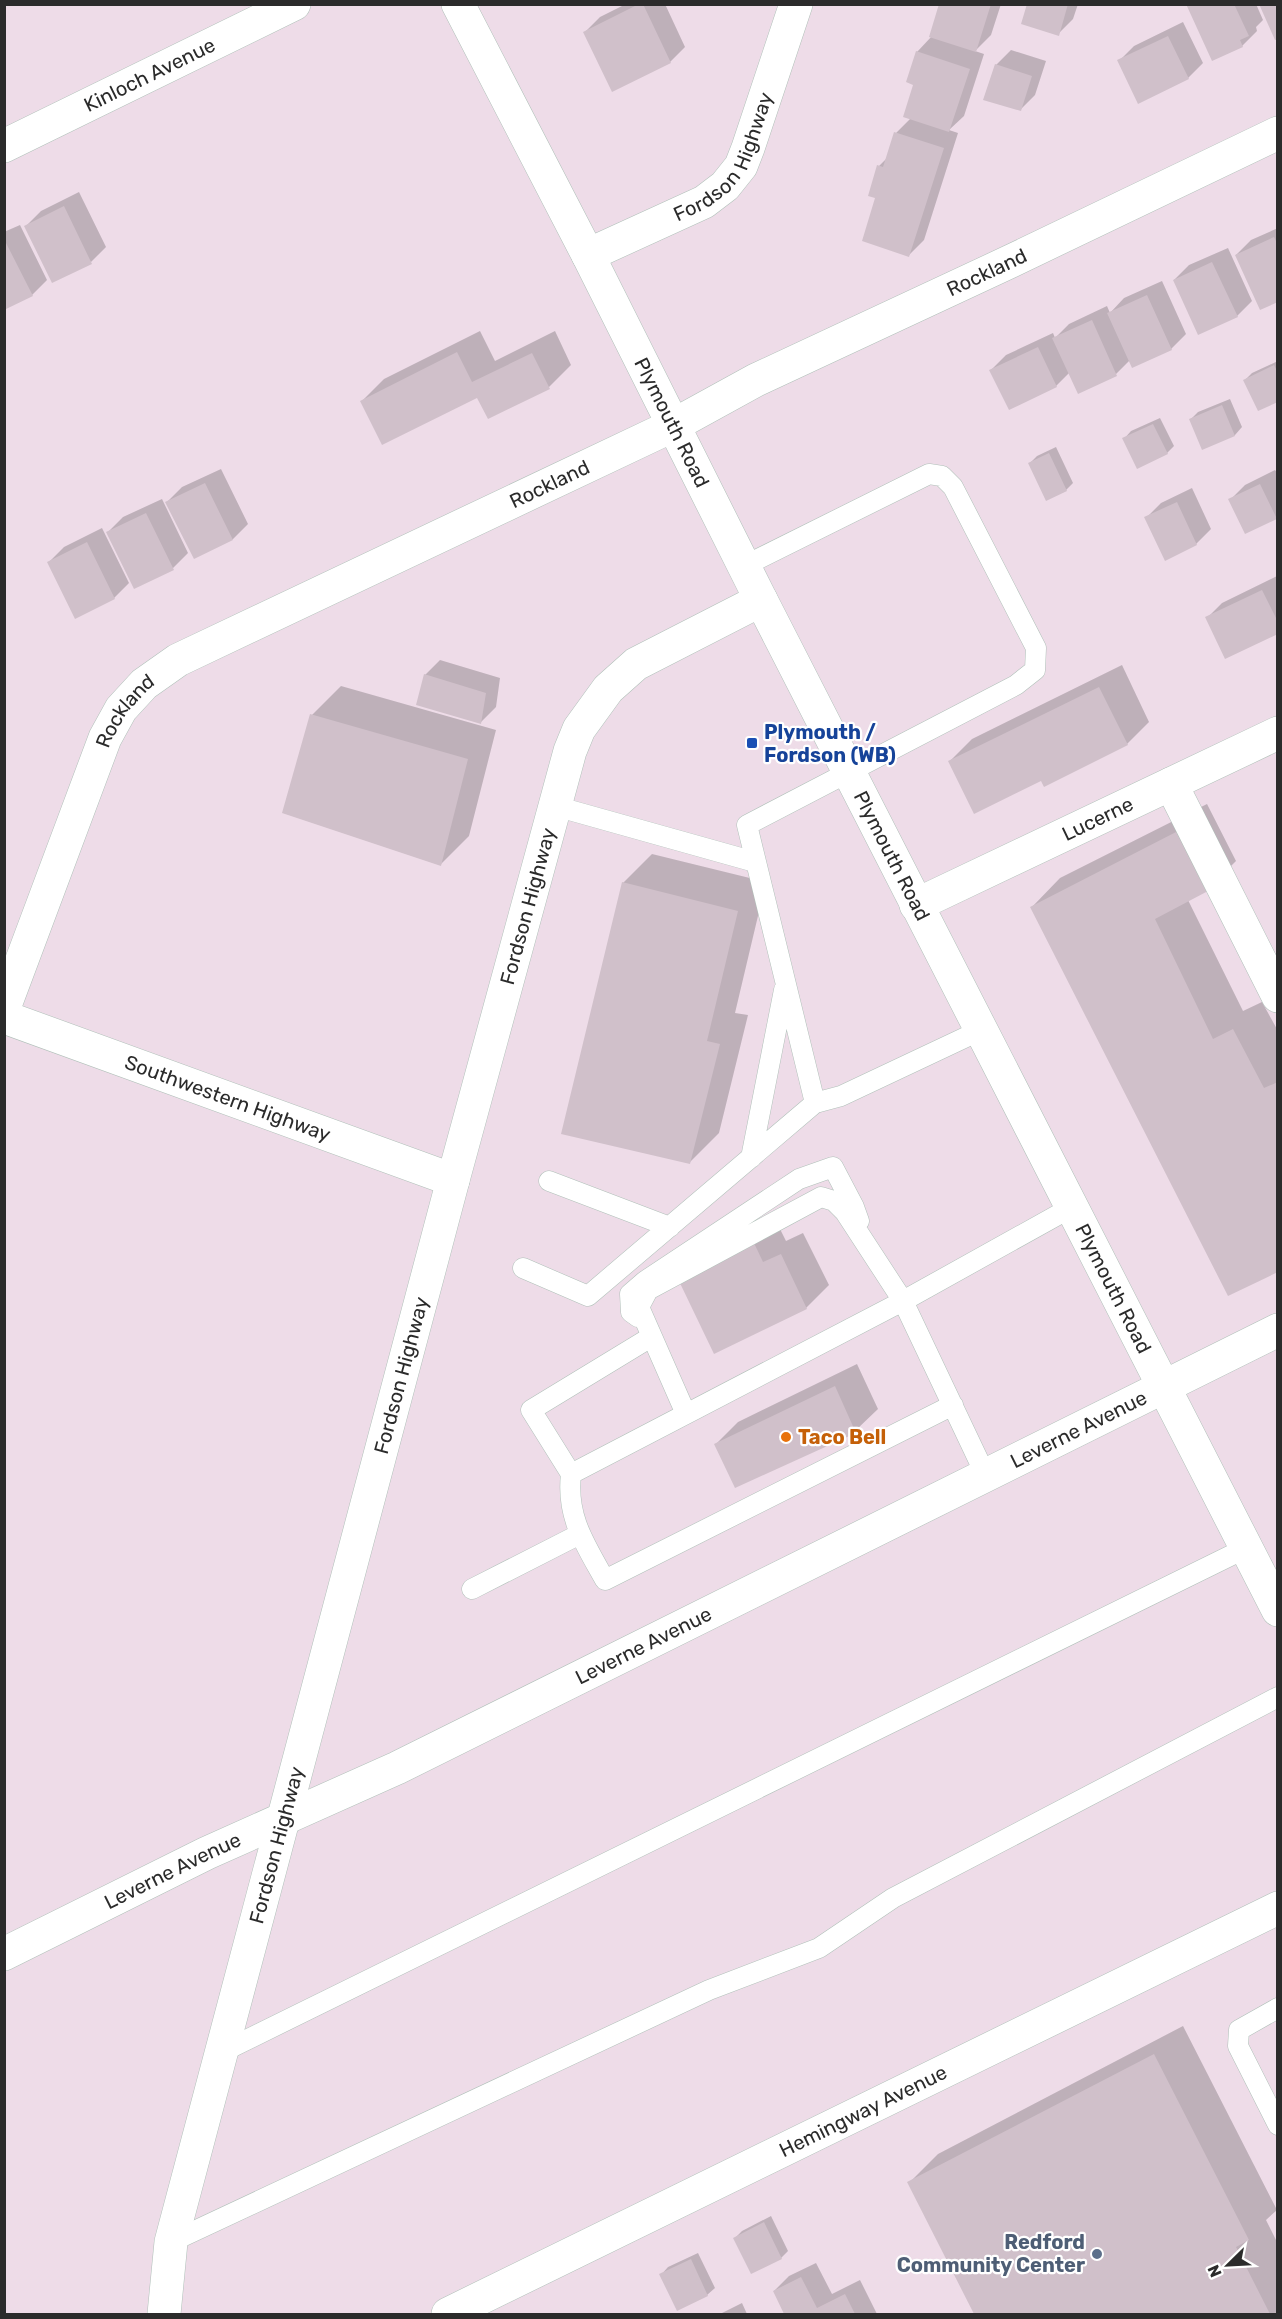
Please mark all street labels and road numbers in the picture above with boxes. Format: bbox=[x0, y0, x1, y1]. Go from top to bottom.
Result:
street label: Kinloch Avenue bbox=[80, 33, 219, 117]
street label: Fordson Highway bbox=[670, 89, 778, 226]
street label: Rockland bbox=[943, 243, 1031, 301]
street label: Plymouth Road bbox=[629, 353, 715, 491]
street label: Rockland bbox=[506, 455, 593, 513]
street label: Rockland bbox=[91, 669, 159, 751]
street label: Plymouth Road bbox=[849, 787, 935, 925]
street label: Lucerne bbox=[1058, 792, 1137, 846]
street label: Fordson Highway bbox=[495, 825, 561, 987]
street label: Southwestern Highway bbox=[121, 1050, 334, 1147]
street label: Plymouth Road bbox=[1070, 1220, 1157, 1357]
street label: Fordson Highway bbox=[369, 1294, 433, 1457]
street label: Leverne Avenue bbox=[1006, 1385, 1151, 1473]
street label: Leverne Avenue bbox=[571, 1602, 716, 1689]
street label: Fordson Highway bbox=[244, 1764, 309, 1926]
street label: Leverne Avenue bbox=[100, 1827, 245, 1914]
street label: Hemingway Avenue bbox=[775, 2060, 951, 2162]

